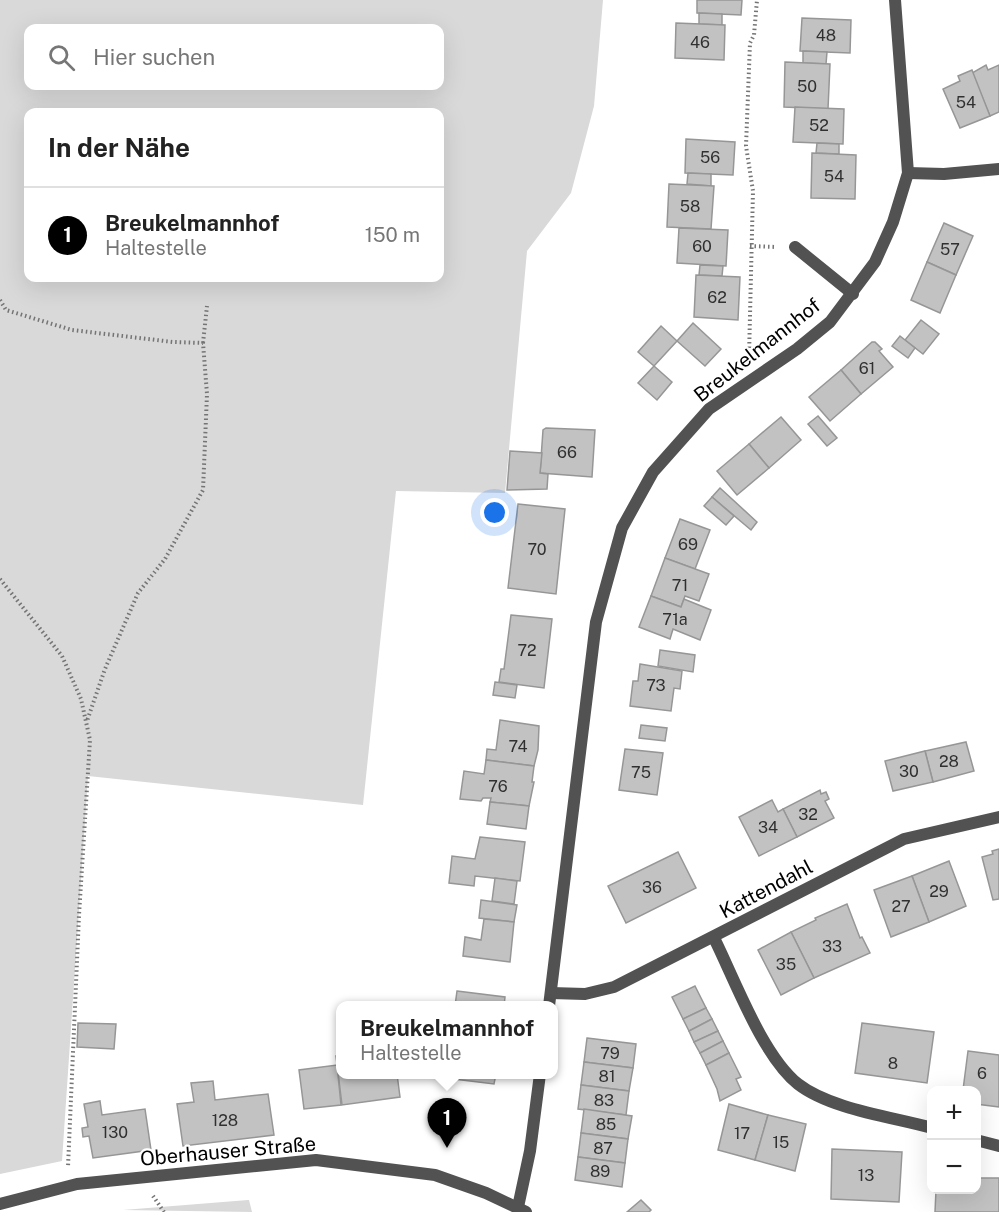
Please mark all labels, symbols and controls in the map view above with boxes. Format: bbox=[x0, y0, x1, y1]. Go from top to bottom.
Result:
search box bbox=[24, 24, 444, 90]
house number: 48 bbox=[816, 26, 836, 45]
house number: 46 bbox=[690, 33, 710, 52]
icon: search bbox=[45, 41, 78, 74]
text: Hier suchen bbox=[93, 44, 215, 70]
house number: 50 bbox=[797, 77, 817, 96]
house number: 54 bbox=[956, 93, 976, 112]
house number: 52 bbox=[809, 116, 829, 135]
text: In der Nähe bbox=[48, 132, 190, 163]
house number: 56 bbox=[700, 148, 720, 167]
house number: 54 bbox=[824, 167, 844, 186]
house number: 58 bbox=[680, 197, 700, 216]
text: Breukelmannhof bbox=[105, 210, 279, 236]
text: 1 bbox=[63, 223, 72, 247]
text: 150 m bbox=[365, 223, 420, 247]
text: Haltestelle bbox=[105, 236, 207, 260]
house number: 60 bbox=[692, 237, 712, 256]
house number: 57 bbox=[940, 240, 960, 259]
house number: 62 bbox=[707, 288, 727, 307]
street label: Breukelmannhof bbox=[689, 293, 825, 407]
house number: 61 bbox=[859, 359, 875, 378]
house number: 66 bbox=[557, 443, 577, 462]
your location bbox=[480, 498, 509, 527]
house number: 69 bbox=[678, 535, 698, 554]
house number: 70 bbox=[527, 540, 547, 559]
house number: 71 bbox=[672, 576, 688, 595]
house number: 71a bbox=[662, 610, 688, 629]
house number: 72 bbox=[517, 641, 537, 660]
house number: 73 bbox=[646, 676, 666, 695]
house number: 74 bbox=[508, 737, 528, 756]
house number: 28 bbox=[939, 752, 959, 771]
house number: 30 bbox=[899, 762, 919, 781]
house number: 75 bbox=[631, 763, 651, 782]
house number: 76 bbox=[488, 777, 508, 796]
house number: 32 bbox=[798, 805, 818, 824]
house number: 34 bbox=[758, 818, 778, 837]
street label: Kattendahl bbox=[715, 854, 817, 924]
house number: 36 bbox=[642, 878, 662, 897]
house number: 29 bbox=[929, 882, 949, 901]
house number: 27 bbox=[891, 897, 911, 916]
house number: 33 bbox=[822, 937, 842, 956]
house number: 35 bbox=[776, 955, 796, 974]
popup bbox=[336, 1001, 558, 1079]
text: Breukelmannhof bbox=[360, 1015, 534, 1041]
text: Haltestelle bbox=[360, 1041, 462, 1065]
house number: 79 bbox=[600, 1044, 620, 1063]
house number: 8 bbox=[888, 1054, 898, 1073]
house number: 6 bbox=[977, 1064, 987, 1083]
house number: 81 bbox=[599, 1067, 615, 1086]
map controls bbox=[927, 1086, 981, 1194]
button: + bbox=[927, 1086, 981, 1140]
house number: 83 bbox=[594, 1091, 614, 1110]
pin: 1 bbox=[428, 1098, 466, 1148]
house number: 128 bbox=[212, 1111, 238, 1130]
house number: 85 bbox=[596, 1115, 616, 1134]
house number: 130 bbox=[102, 1123, 128, 1142]
house number: 17 bbox=[734, 1124, 750, 1143]
street label: Oberhauser Straße bbox=[139, 1131, 317, 1171]
house number: 15 bbox=[773, 1133, 789, 1152]
house number: 87 bbox=[593, 1139, 613, 1158]
button: − bbox=[927, 1140, 981, 1194]
house number: 89 bbox=[590, 1162, 610, 1181]
house number: 13 bbox=[858, 1166, 874, 1185]

